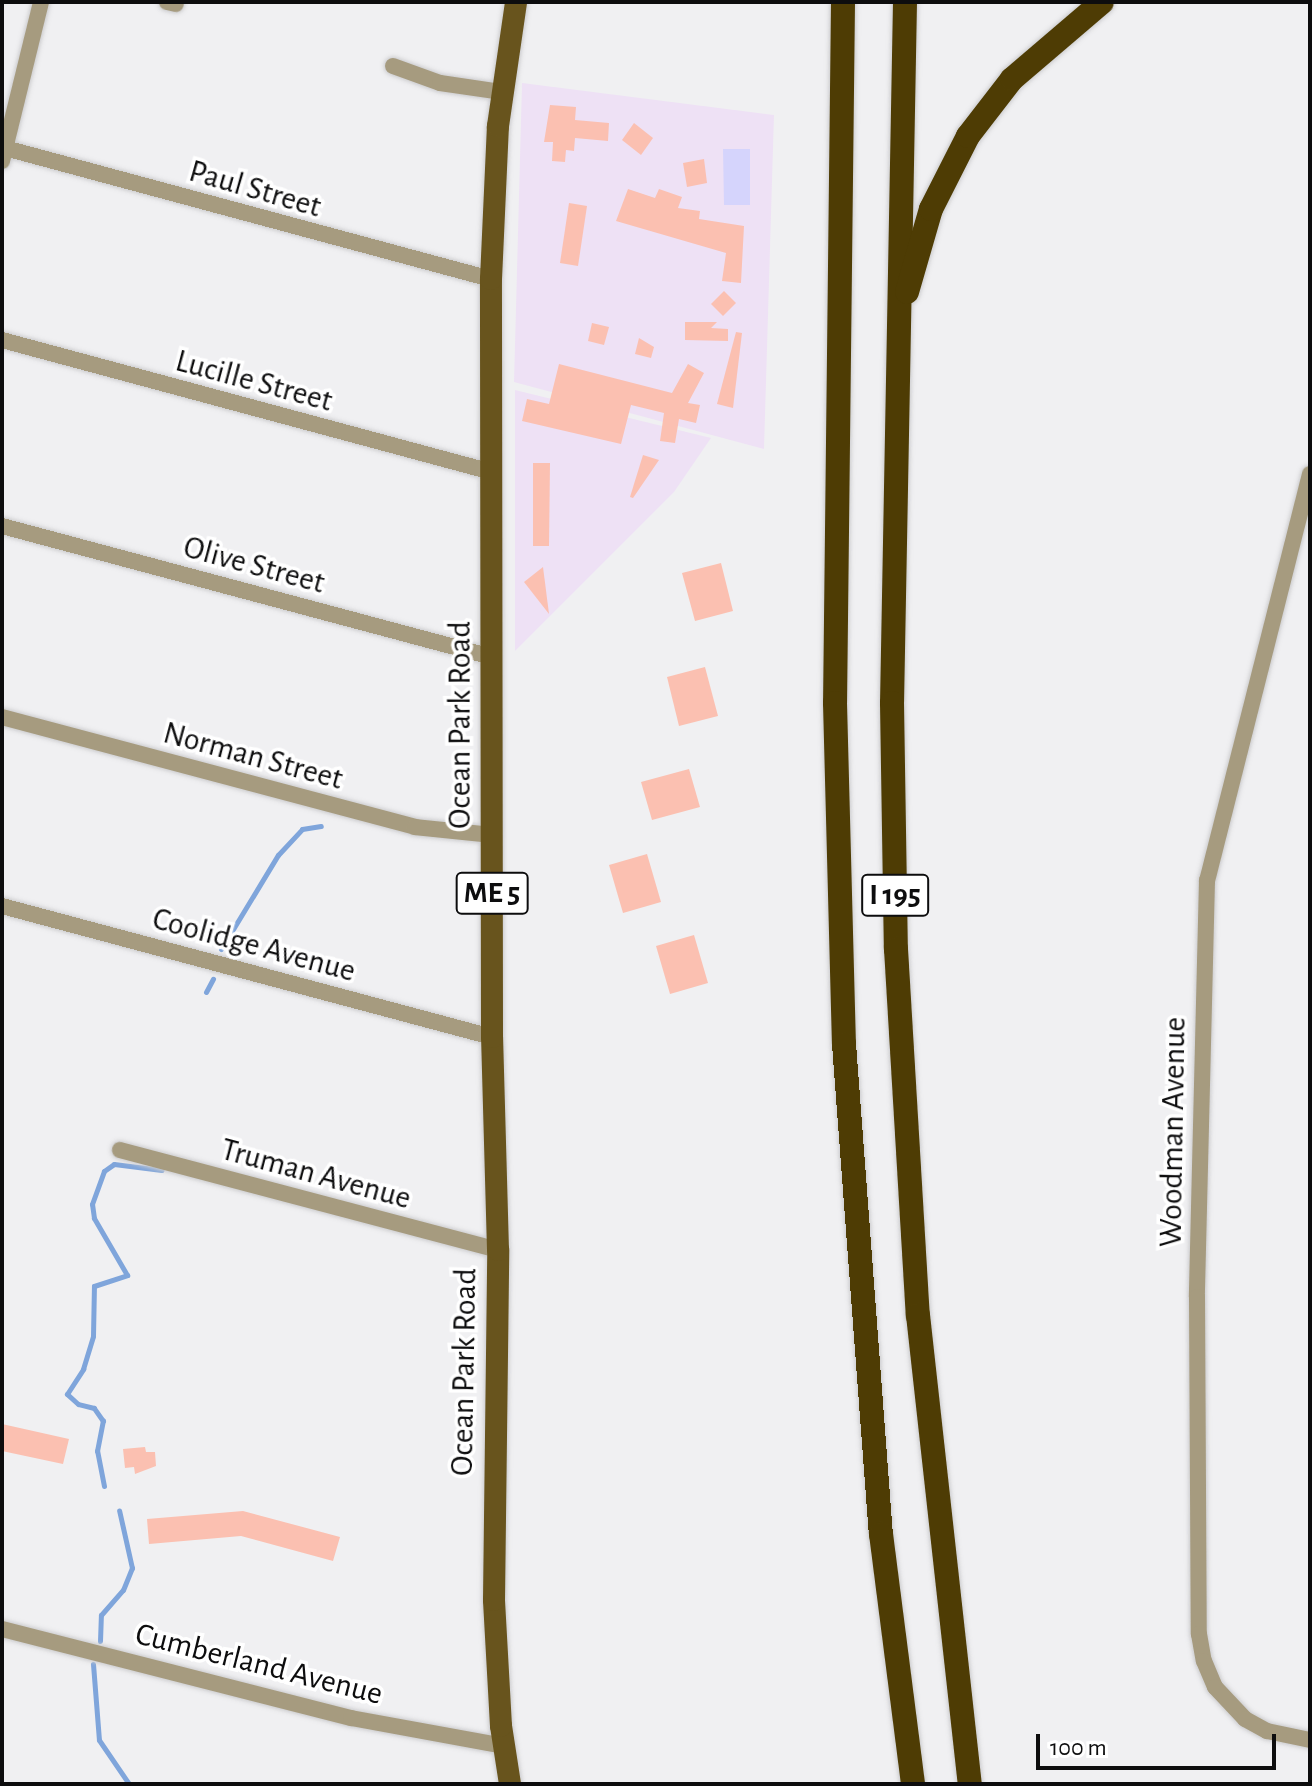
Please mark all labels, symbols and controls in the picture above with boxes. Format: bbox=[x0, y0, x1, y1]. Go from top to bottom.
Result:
street label: Paul Street bbox=[185, 152, 325, 226]
street label: Lucille Street bbox=[171, 342, 337, 420]
street label: Olive Street bbox=[179, 528, 329, 602]
street label: Ocean Park Road bbox=[441, 621, 479, 829]
street label: Norman Street bbox=[159, 714, 347, 798]
road number: ME 5 bbox=[454, 867, 530, 919]
road number: I 195 bbox=[861, 869, 929, 921]
street label: Coolidge Avenue bbox=[148, 899, 360, 991]
street label: Woodman Avenue bbox=[1152, 1017, 1194, 1247]
street label: Truman Avenue bbox=[217, 1130, 415, 1218]
street label: Ocean Park Road bbox=[443, 1268, 485, 1476]
street label: Cumberland Avenue bbox=[131, 1615, 387, 1713]
scale bar bbox=[1040, 1718, 1280, 1768]
text: 100 m bbox=[1050, 1736, 1107, 1760]

